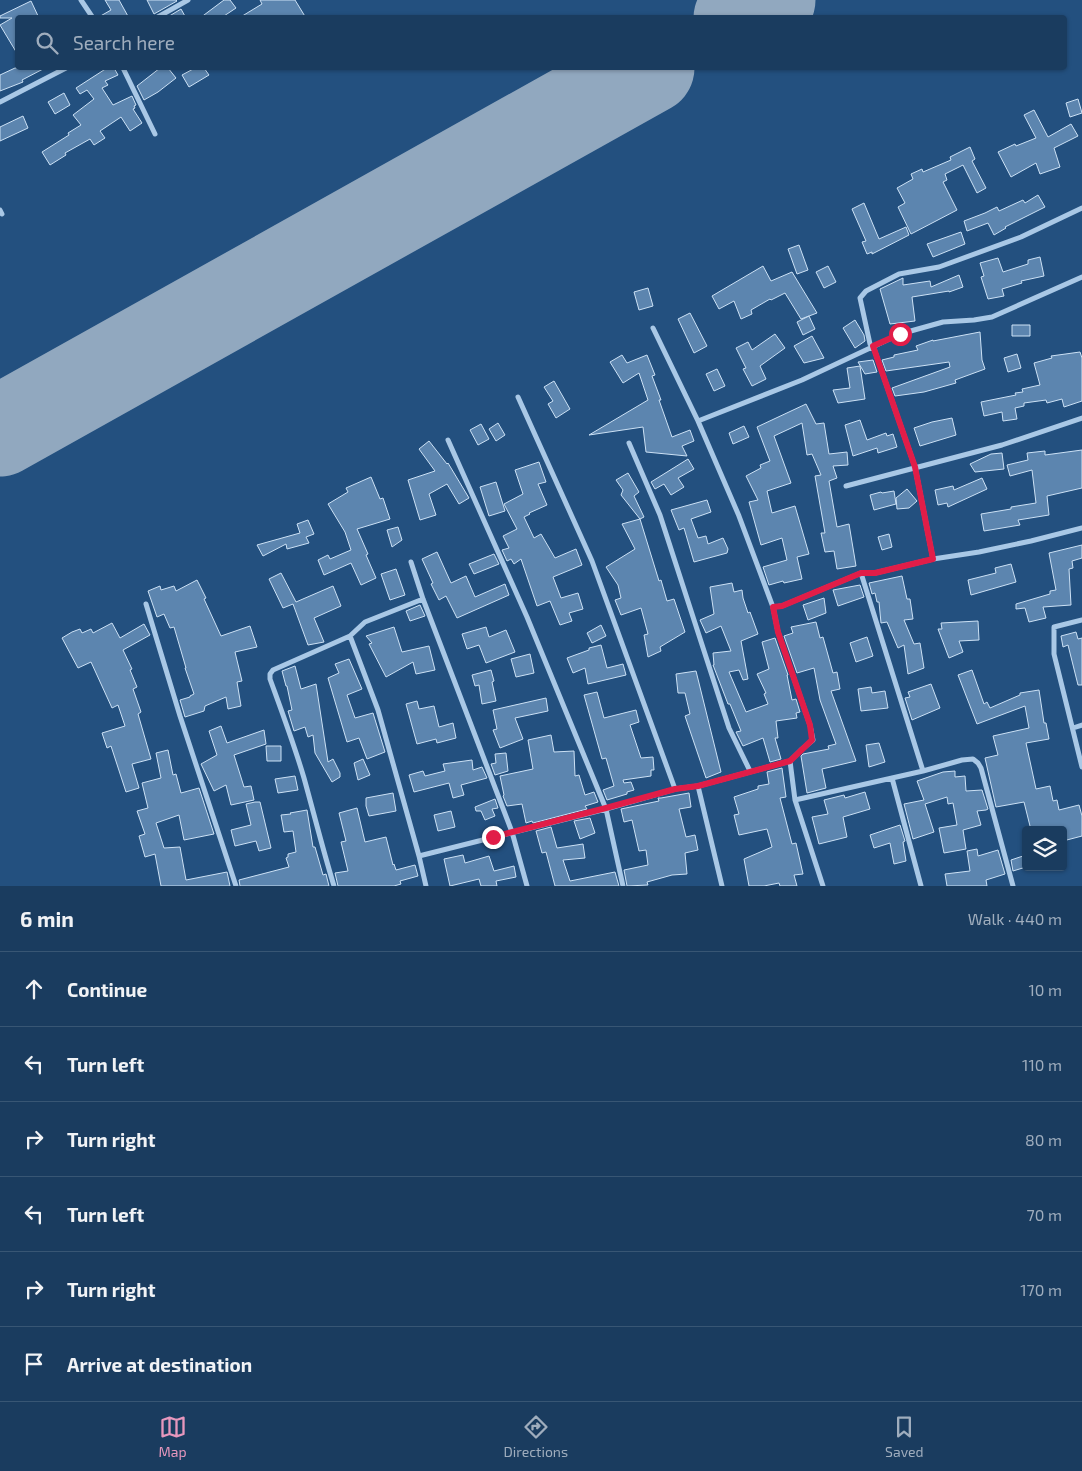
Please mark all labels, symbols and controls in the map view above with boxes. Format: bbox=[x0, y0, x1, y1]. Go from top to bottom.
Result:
search box bbox=[15, 15, 1067, 70]
icon: search bbox=[33, 29, 61, 57]
text: Search here bbox=[73, 31, 175, 54]
route start bbox=[889, 323, 912, 346]
route end bbox=[482, 826, 505, 849]
map controls bbox=[1022, 826, 1067, 871]
button: layers bbox=[1022, 826, 1067, 871]
text: 6 min bbox=[20, 906, 74, 931]
text: Walk · 440 m bbox=[968, 909, 1062, 928]
icon: ahead bbox=[20, 975, 48, 1003]
text: Continue bbox=[67, 978, 147, 1001]
text: 10 m bbox=[1028, 980, 1062, 999]
icon: left bbox=[20, 1050, 48, 1078]
text: Turn left bbox=[67, 1053, 144, 1076]
text: 110 m bbox=[1022, 1055, 1062, 1074]
icon: right bbox=[20, 1125, 48, 1153]
text: Turn right bbox=[67, 1128, 155, 1151]
text: 80 m bbox=[1025, 1130, 1062, 1149]
icon: left bbox=[20, 1200, 48, 1228]
text: Turn left bbox=[67, 1203, 144, 1226]
text: 70 m bbox=[1027, 1205, 1062, 1224]
icon: right bbox=[20, 1275, 48, 1303]
text: Turn right bbox=[67, 1278, 155, 1301]
text: 170 m bbox=[1020, 1280, 1062, 1299]
icon: arrive bbox=[20, 1350, 48, 1378]
text: Arrive at destination bbox=[67, 1353, 252, 1376]
tab: Map bbox=[158, 1413, 187, 1460]
tab: Directions bbox=[504, 1413, 568, 1460]
tab: Saved bbox=[885, 1413, 924, 1460]

